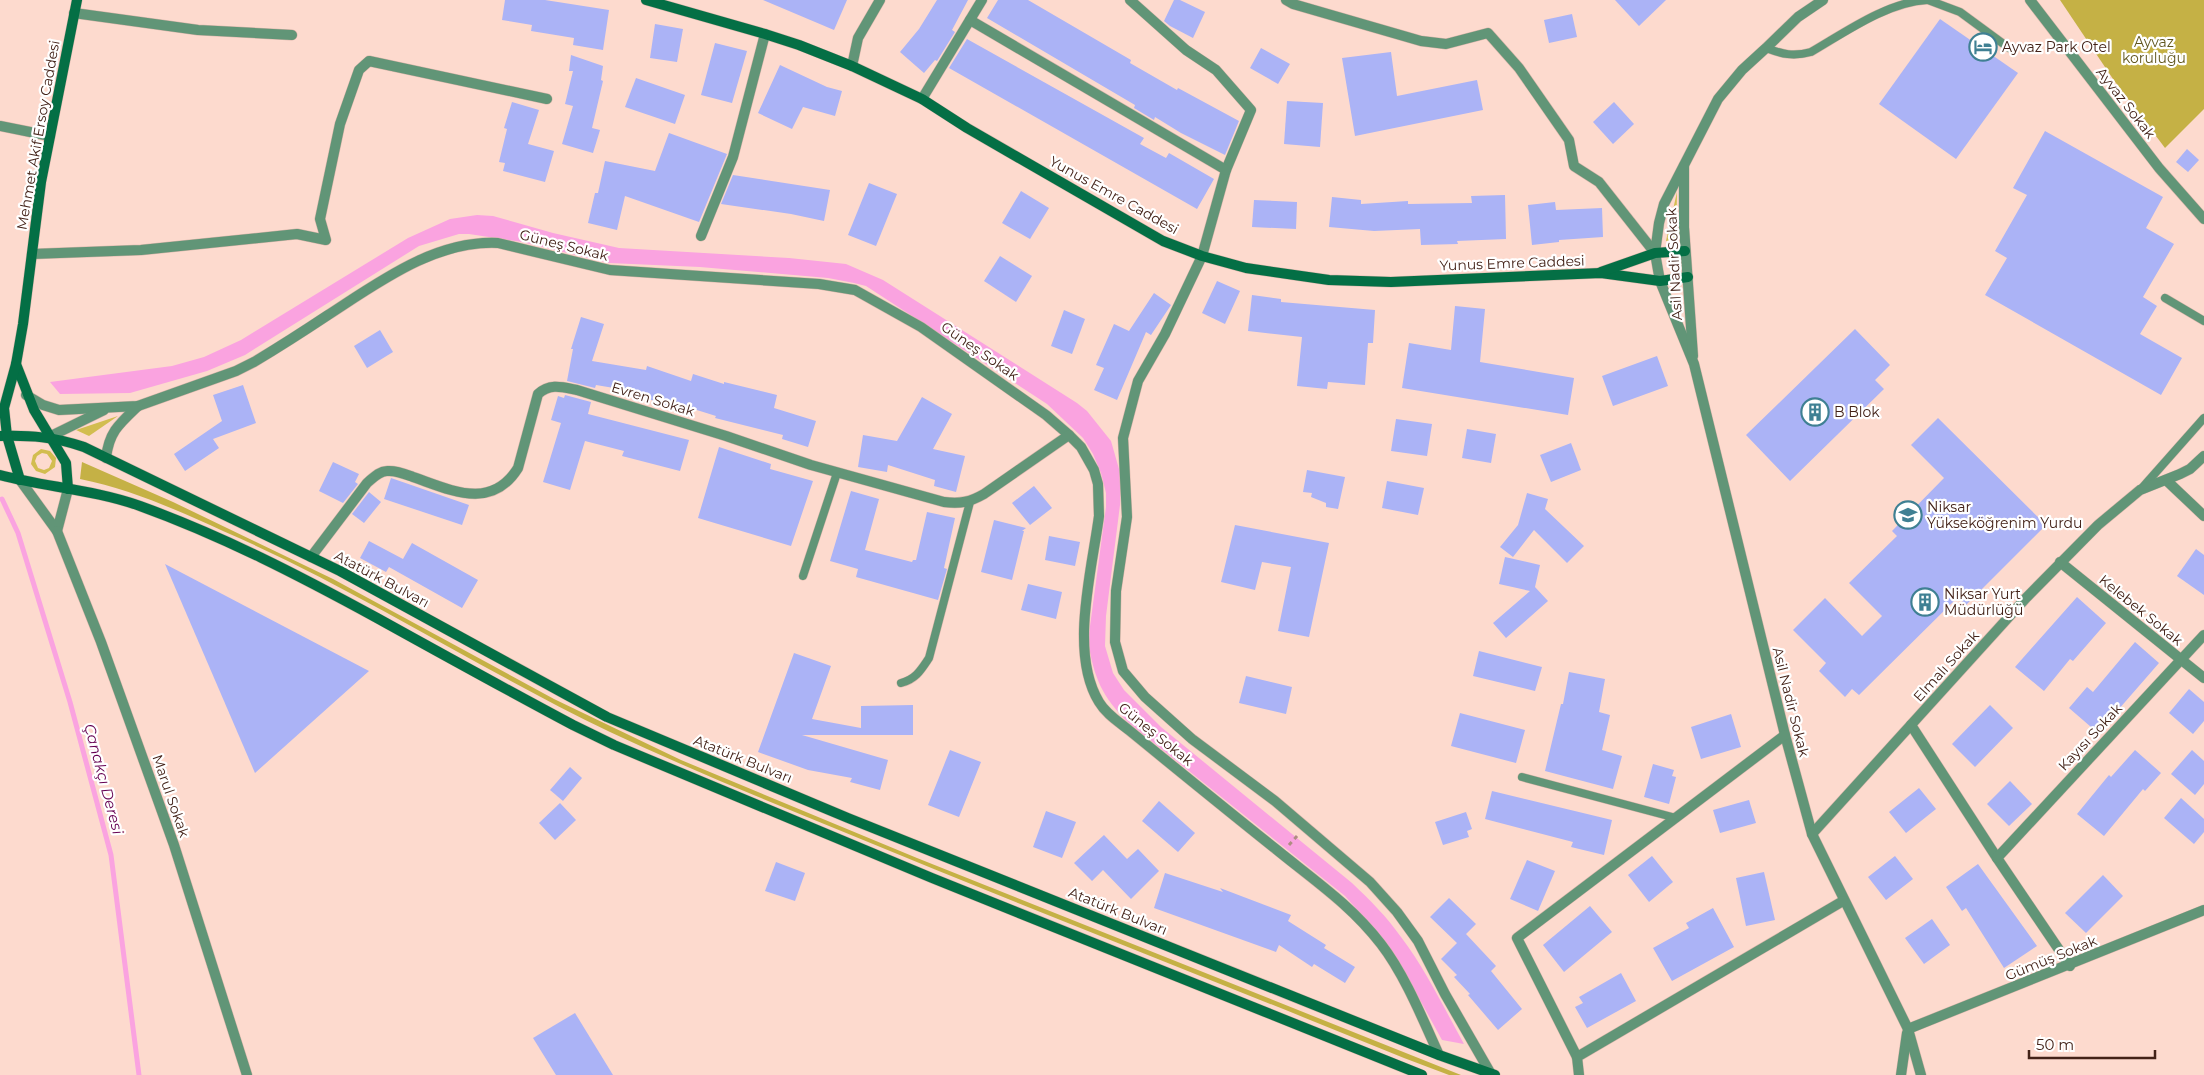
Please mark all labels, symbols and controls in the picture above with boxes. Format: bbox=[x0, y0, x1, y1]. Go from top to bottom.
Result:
hotel icon: Ayvaz Park Otel bbox=[1968, 32, 1998, 62]
park label: Ayvaz koruluğu bbox=[2122, 33, 2186, 67]
place label: Ayvaz Park Otel bbox=[2002, 38, 2111, 56]
street label: Mehmet Akif Ersoy Caddesi bbox=[12, 39, 64, 231]
street label: Ayvaz Sokak bbox=[2092, 64, 2160, 143]
street label: Yunus Emre Caddesi bbox=[1046, 152, 1182, 238]
street label: Asil Nadir Sokak bbox=[1662, 207, 1686, 321]
street label: Güneş Sokak bbox=[518, 225, 611, 265]
street label: Yunus Emre Caddesi bbox=[1439, 251, 1585, 275]
street label: Güneş Sokak bbox=[938, 318, 1023, 385]
street label: Evren Sokak bbox=[609, 378, 697, 420]
building icon: B Blok bbox=[1800, 397, 1830, 427]
place label: B Blok bbox=[1834, 403, 1880, 421]
place label: Niksar Yükseköğrenim Yurdu bbox=[1927, 498, 2082, 532]
school or university icon: Niksar Yükseköğrenim Yurdu bbox=[1893, 500, 1923, 530]
street label: Atatürk Bulvarı bbox=[331, 546, 433, 612]
street label: Kelebek Sokak bbox=[2095, 571, 2187, 650]
place label: Niksar Yurt Müdürlüğü bbox=[1944, 585, 2023, 619]
building icon: Niksar Yurt Müdürlüğü bbox=[1910, 587, 1940, 617]
street label: Elmalı Sokak bbox=[1909, 626, 1983, 705]
street label: Asil Nadir Sokak bbox=[1769, 645, 1813, 759]
street label: Güneş Sokak bbox=[1115, 698, 1197, 770]
street label: Kayısı Sokak bbox=[2054, 699, 2126, 774]
water label: Çanakçı Deresi bbox=[80, 722, 128, 837]
street label: Atatürk Bulvarı bbox=[691, 731, 795, 787]
street label: Marul Sokak bbox=[148, 752, 194, 840]
street label: Atatürk Bulvarı bbox=[1066, 883, 1170, 939]
street label: Gümüş Sokak bbox=[2003, 931, 2100, 985]
scale bar bbox=[2029, 1028, 2155, 1060]
text: 50 m bbox=[2036, 1035, 2074, 1054]

